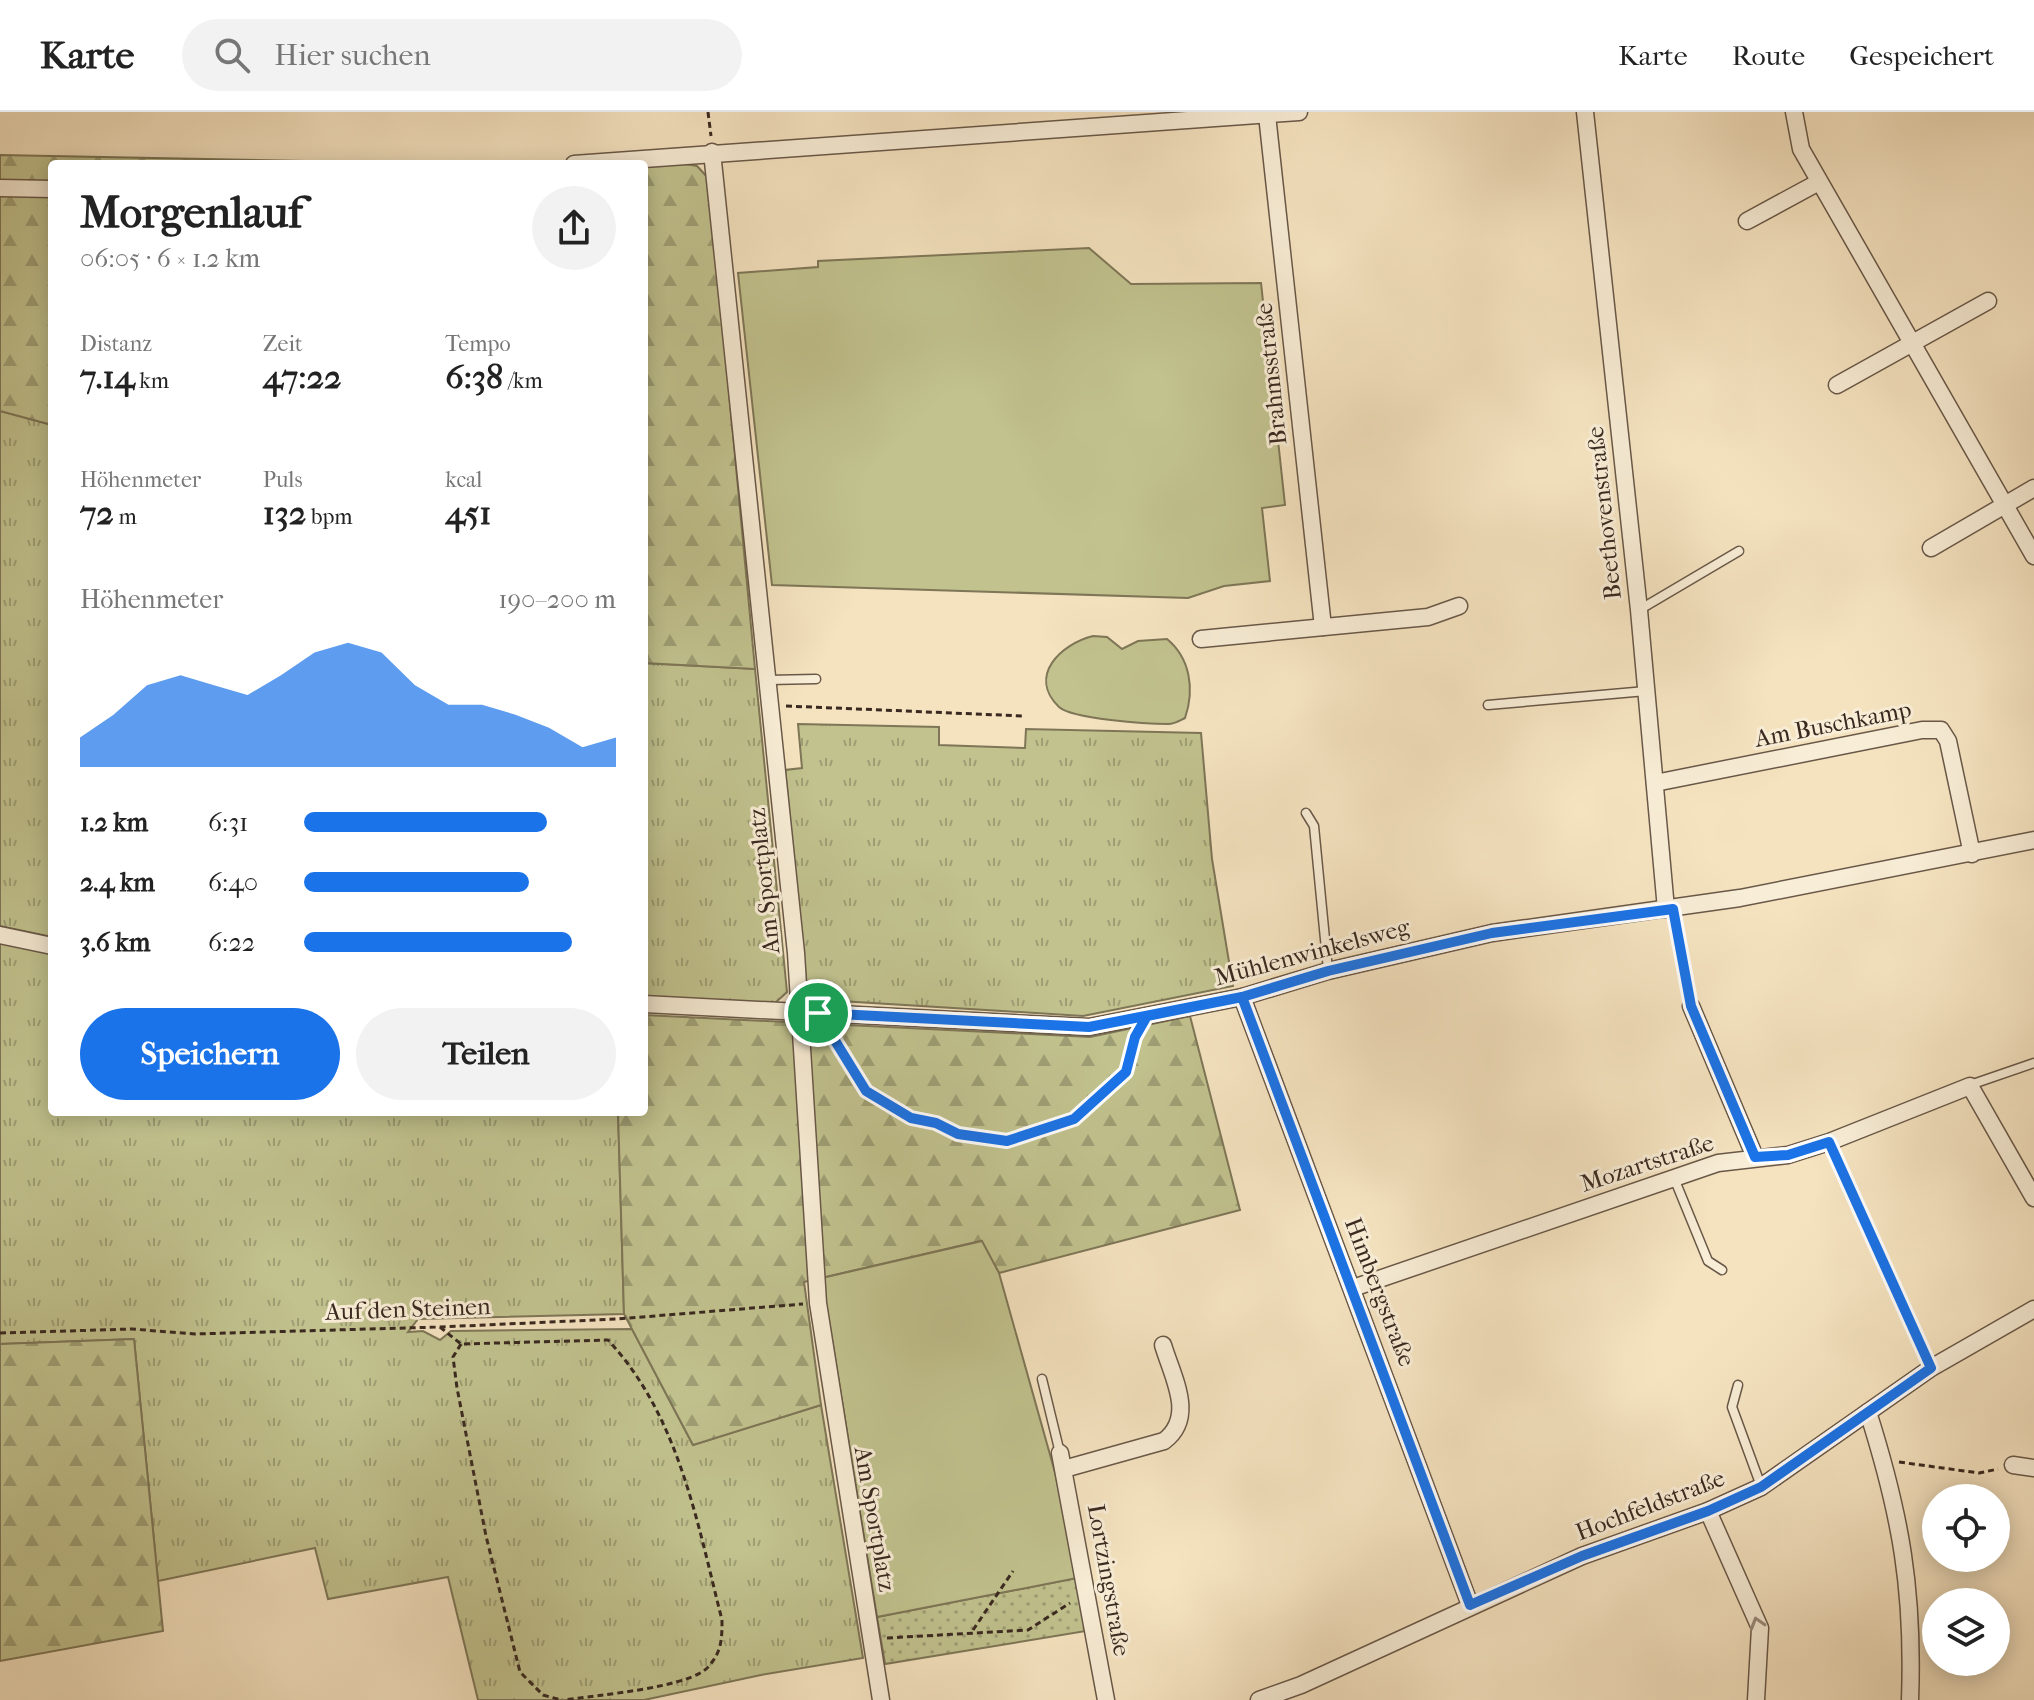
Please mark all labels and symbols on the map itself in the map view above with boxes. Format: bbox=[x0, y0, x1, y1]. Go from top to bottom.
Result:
street label: Brahmsstraße bbox=[1250, 301, 1292, 447]
street label: Beethovenstraße bbox=[1581, 425, 1627, 601]
street label: Am Buschkamp bbox=[1751, 695, 1914, 753]
street label: Am Sportplatz bbox=[742, 806, 786, 956]
street label: Mühlenwinkelsweg bbox=[1211, 912, 1414, 992]
pin bbox=[784, 979, 852, 1047]
street label: Mozartstraße bbox=[1577, 1128, 1717, 1198]
street label: Himbergstraße bbox=[1339, 1214, 1421, 1370]
street label: Auf den Steinen bbox=[324, 1292, 491, 1326]
street label: Am Sportplatz bbox=[848, 1443, 902, 1594]
street label: Hochfeldstraße bbox=[1571, 1464, 1729, 1546]
street label: Lortzingstraße bbox=[1082, 1502, 1136, 1658]
one-way arrow bbox=[1750, 1617, 1766, 1630]

